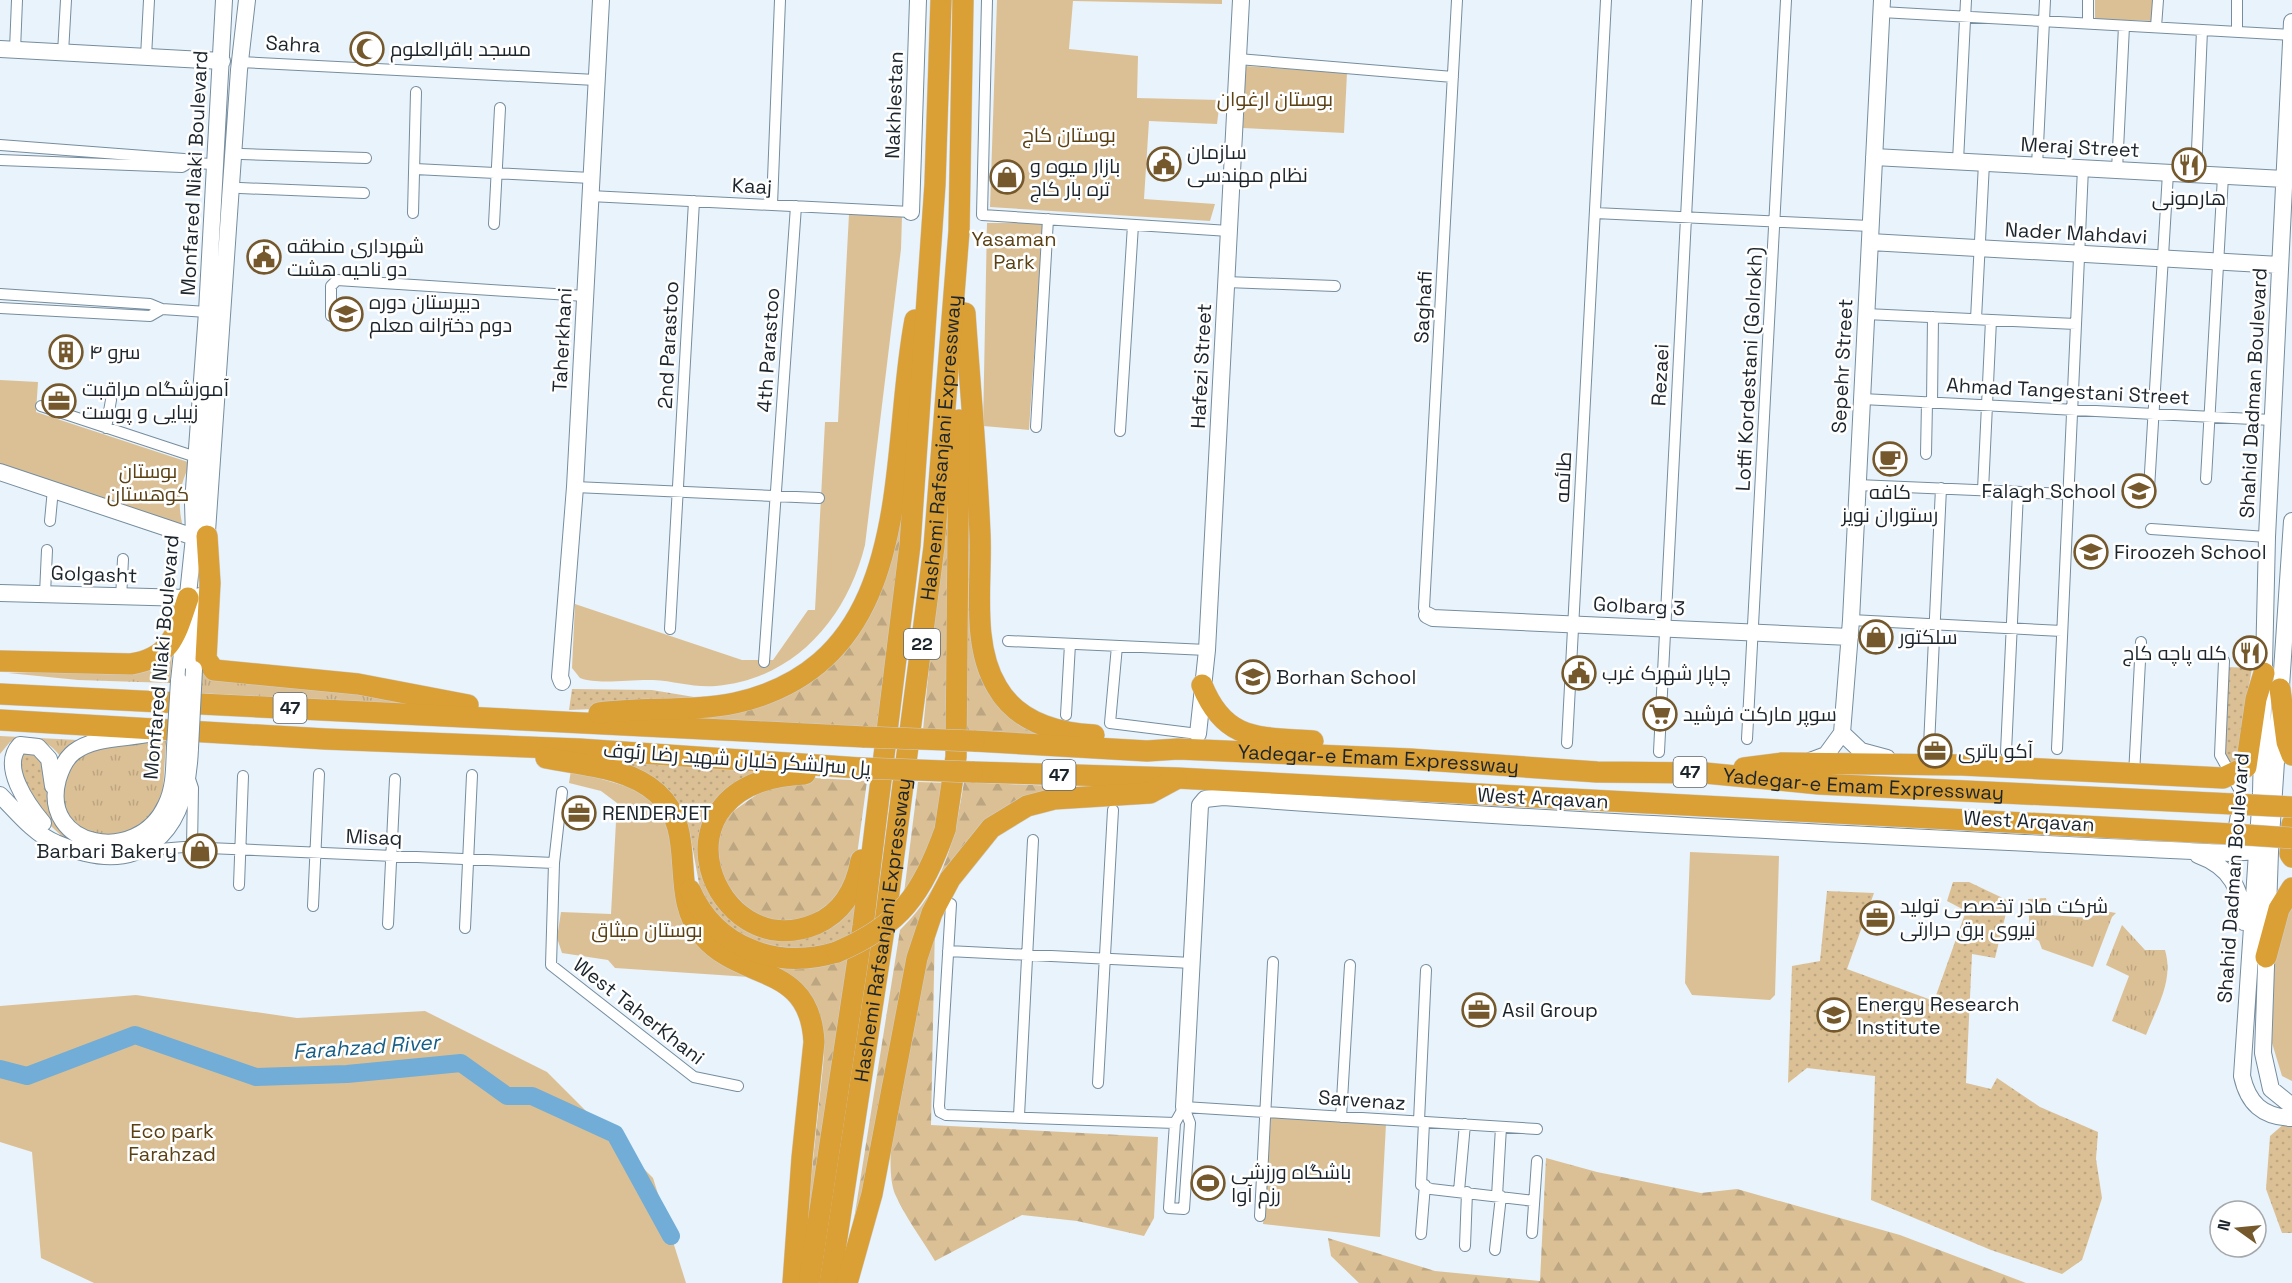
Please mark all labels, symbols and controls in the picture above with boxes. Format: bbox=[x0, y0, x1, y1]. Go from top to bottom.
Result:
street label: Sahra bbox=[265, 30, 321, 58]
mosque icon: مسجد باقرالعلوم bbox=[349, 31, 385, 67]
place label: مسجد باقرالعلوم bbox=[390, 36, 531, 63]
street label: Monfared Niaki Boulevard bbox=[175, 50, 213, 296]
street label: Nakhlestan bbox=[879, 51, 909, 159]
park label: بوستان ارغوان bbox=[1217, 86, 1333, 112]
park label: بوستان کاج bbox=[1022, 122, 1116, 149]
street label: Meraj Street bbox=[2020, 131, 2140, 163]
place label: سازمان نظام مهندسی bbox=[1187, 139, 1308, 189]
public building icon: سازمان نظام مهندسی bbox=[1146, 146, 1182, 182]
restaurant icon: هارمونی bbox=[2171, 147, 2207, 183]
place label: بازار میوه و تره بار کاج bbox=[1030, 153, 1120, 203]
shop icon: بازار میوه و تره بار کاج bbox=[989, 159, 1025, 195]
street label: Kaaj bbox=[731, 172, 773, 200]
place label: هارمونی bbox=[2152, 185, 2226, 211]
street label: Nader Mahdavi bbox=[2004, 216, 2148, 250]
park label: Yasaman Park bbox=[972, 226, 1056, 275]
place label: شهرداری منطقه دو ناحیه هشت bbox=[287, 233, 424, 282]
public building icon: شهرداری منطقه دو ناحیه هشت bbox=[246, 239, 282, 275]
street label: Lotfi Kordestani (Golrokh) bbox=[1730, 246, 1768, 492]
street label: Shahid Dadman Boulevard bbox=[2233, 267, 2273, 519]
street label: Saghafi bbox=[1408, 270, 1438, 344]
street label: 2nd Parastoo bbox=[652, 280, 684, 410]
street label: Taherkhani bbox=[546, 287, 578, 393]
street label: 4th Parastoo bbox=[751, 287, 785, 413]
place label: دبیرستان دوره دوم دخترانه معلم bbox=[369, 289, 512, 339]
street label: Hashemi Rafsanjani Expressway bbox=[914, 294, 967, 602]
school or university icon: دبیرستان دوره دوم دخترانه معلم bbox=[328, 296, 364, 332]
street label: Sepehr Street bbox=[1825, 298, 1859, 434]
street label: Hafezi Street bbox=[1185, 303, 1217, 429]
building icon: سرو ۴ bbox=[48, 334, 84, 370]
place label: سرو ۴ bbox=[89, 339, 141, 365]
street label: Rezaei bbox=[1645, 343, 1675, 407]
street label: Ahmad Tangestani Street bbox=[1946, 372, 2190, 410]
place label: آموزشگاه مراقبت زیبایی و پوست bbox=[82, 376, 230, 425]
office icon: آموزشگاه مراقبت زیبایی و پوست bbox=[41, 383, 77, 419]
cafe icon: کافه رستوران نویز bbox=[1872, 441, 1908, 477]
street label: طائمه bbox=[1549, 451, 1577, 503]
park label: بوستان کوهستان bbox=[107, 458, 189, 507]
school or university icon: Falagh School bbox=[2121, 473, 2157, 509]
place label: Falagh School bbox=[1981, 478, 2116, 504]
place label: کافه رستوران نویز bbox=[1841, 479, 1938, 528]
street label: Monfared Niaki Boulevard bbox=[137, 534, 185, 780]
school or university icon: Firoozeh School bbox=[2073, 534, 2109, 570]
place label: Firoozeh School bbox=[2114, 539, 2267, 565]
street label: Golgasht bbox=[50, 559, 138, 589]
street label: Golbarg 3 bbox=[1592, 591, 1686, 621]
shop icon: سلکتور bbox=[1858, 619, 1894, 655]
place label: سلکتور bbox=[1898, 624, 1958, 650]
road number: 22 bbox=[904, 629, 940, 659]
restaurant icon: کله پاچه کاج bbox=[2232, 635, 2268, 671]
place label: کله پاچه کاج bbox=[2123, 640, 2227, 667]
public building icon: چاپار شهرک غرب bbox=[1561, 655, 1597, 691]
school or university icon: Borhan School bbox=[1235, 659, 1271, 695]
place label: چاپار شهرک غرب bbox=[1602, 660, 1731, 686]
place label: Borhan School bbox=[1276, 664, 1416, 690]
road number: 47 bbox=[274, 693, 306, 723]
supermarket icon: سوپر مارکت فرشید bbox=[1642, 696, 1678, 732]
place label: سوپر مارکت فرشید bbox=[1683, 701, 1837, 727]
office icon: آکو باتری bbox=[1917, 733, 1953, 769]
street label: پل سرلشکر خلبان شهید رضا رئوف bbox=[602, 737, 872, 781]
place label: آکو باتری bbox=[1958, 738, 2034, 764]
street label: Yadegar-e Emam Expressway bbox=[1237, 739, 1520, 780]
street label: Shahid Dadman Boulevard bbox=[2211, 752, 2255, 1004]
road number: 47 bbox=[1674, 757, 1706, 787]
road number: 47 bbox=[1042, 760, 1076, 790]
street label: Yadegar-e Emam Expressway bbox=[1722, 762, 2005, 806]
street label: Hashemi Rafsanjani Expressway bbox=[848, 776, 917, 1084]
street label: West Arqavan bbox=[1477, 782, 1609, 814]
office icon: RENDERJET bbox=[561, 795, 597, 831]
place label: RENDERJET bbox=[602, 800, 711, 826]
street label: West Arqavan bbox=[1963, 805, 2095, 837]
street label: Misaq bbox=[345, 823, 403, 851]
shop icon: Barbari Bakery bbox=[182, 833, 218, 869]
place label: Barbari Bakery bbox=[36, 838, 177, 864]
place label: شرکت مادر تخصصی تولید نیروی برق حرارتی bbox=[1900, 893, 2108, 942]
office icon: شرکت مادر تخصصی تولید نیروی برق حرارتی bbox=[1859, 900, 1895, 936]
park label: بوستان میثاق bbox=[591, 917, 703, 943]
street label: West TaherKhani bbox=[568, 952, 710, 1070]
place label: Energy Research Institute bbox=[1857, 991, 2020, 1040]
office icon: Asil Group bbox=[1461, 992, 1497, 1028]
place label: Asil Group bbox=[1502, 997, 1598, 1023]
school or university icon: Energy Research Institute bbox=[1816, 997, 1852, 1033]
water label: Farahzad River bbox=[292, 1028, 442, 1065]
street label: Sarvenaz bbox=[1317, 1084, 1407, 1116]
park label: Eco park Farahzad bbox=[128, 1118, 216, 1167]
place label: باشگاه ورزشی رزم آوا bbox=[1231, 1159, 1351, 1209]
sports icon: باشگاه ورزشی رزم آوا bbox=[1190, 1165, 1226, 1201]
north arrow bbox=[2208, 1199, 2268, 1259]
text: N bbox=[2212, 1217, 2236, 1233]

